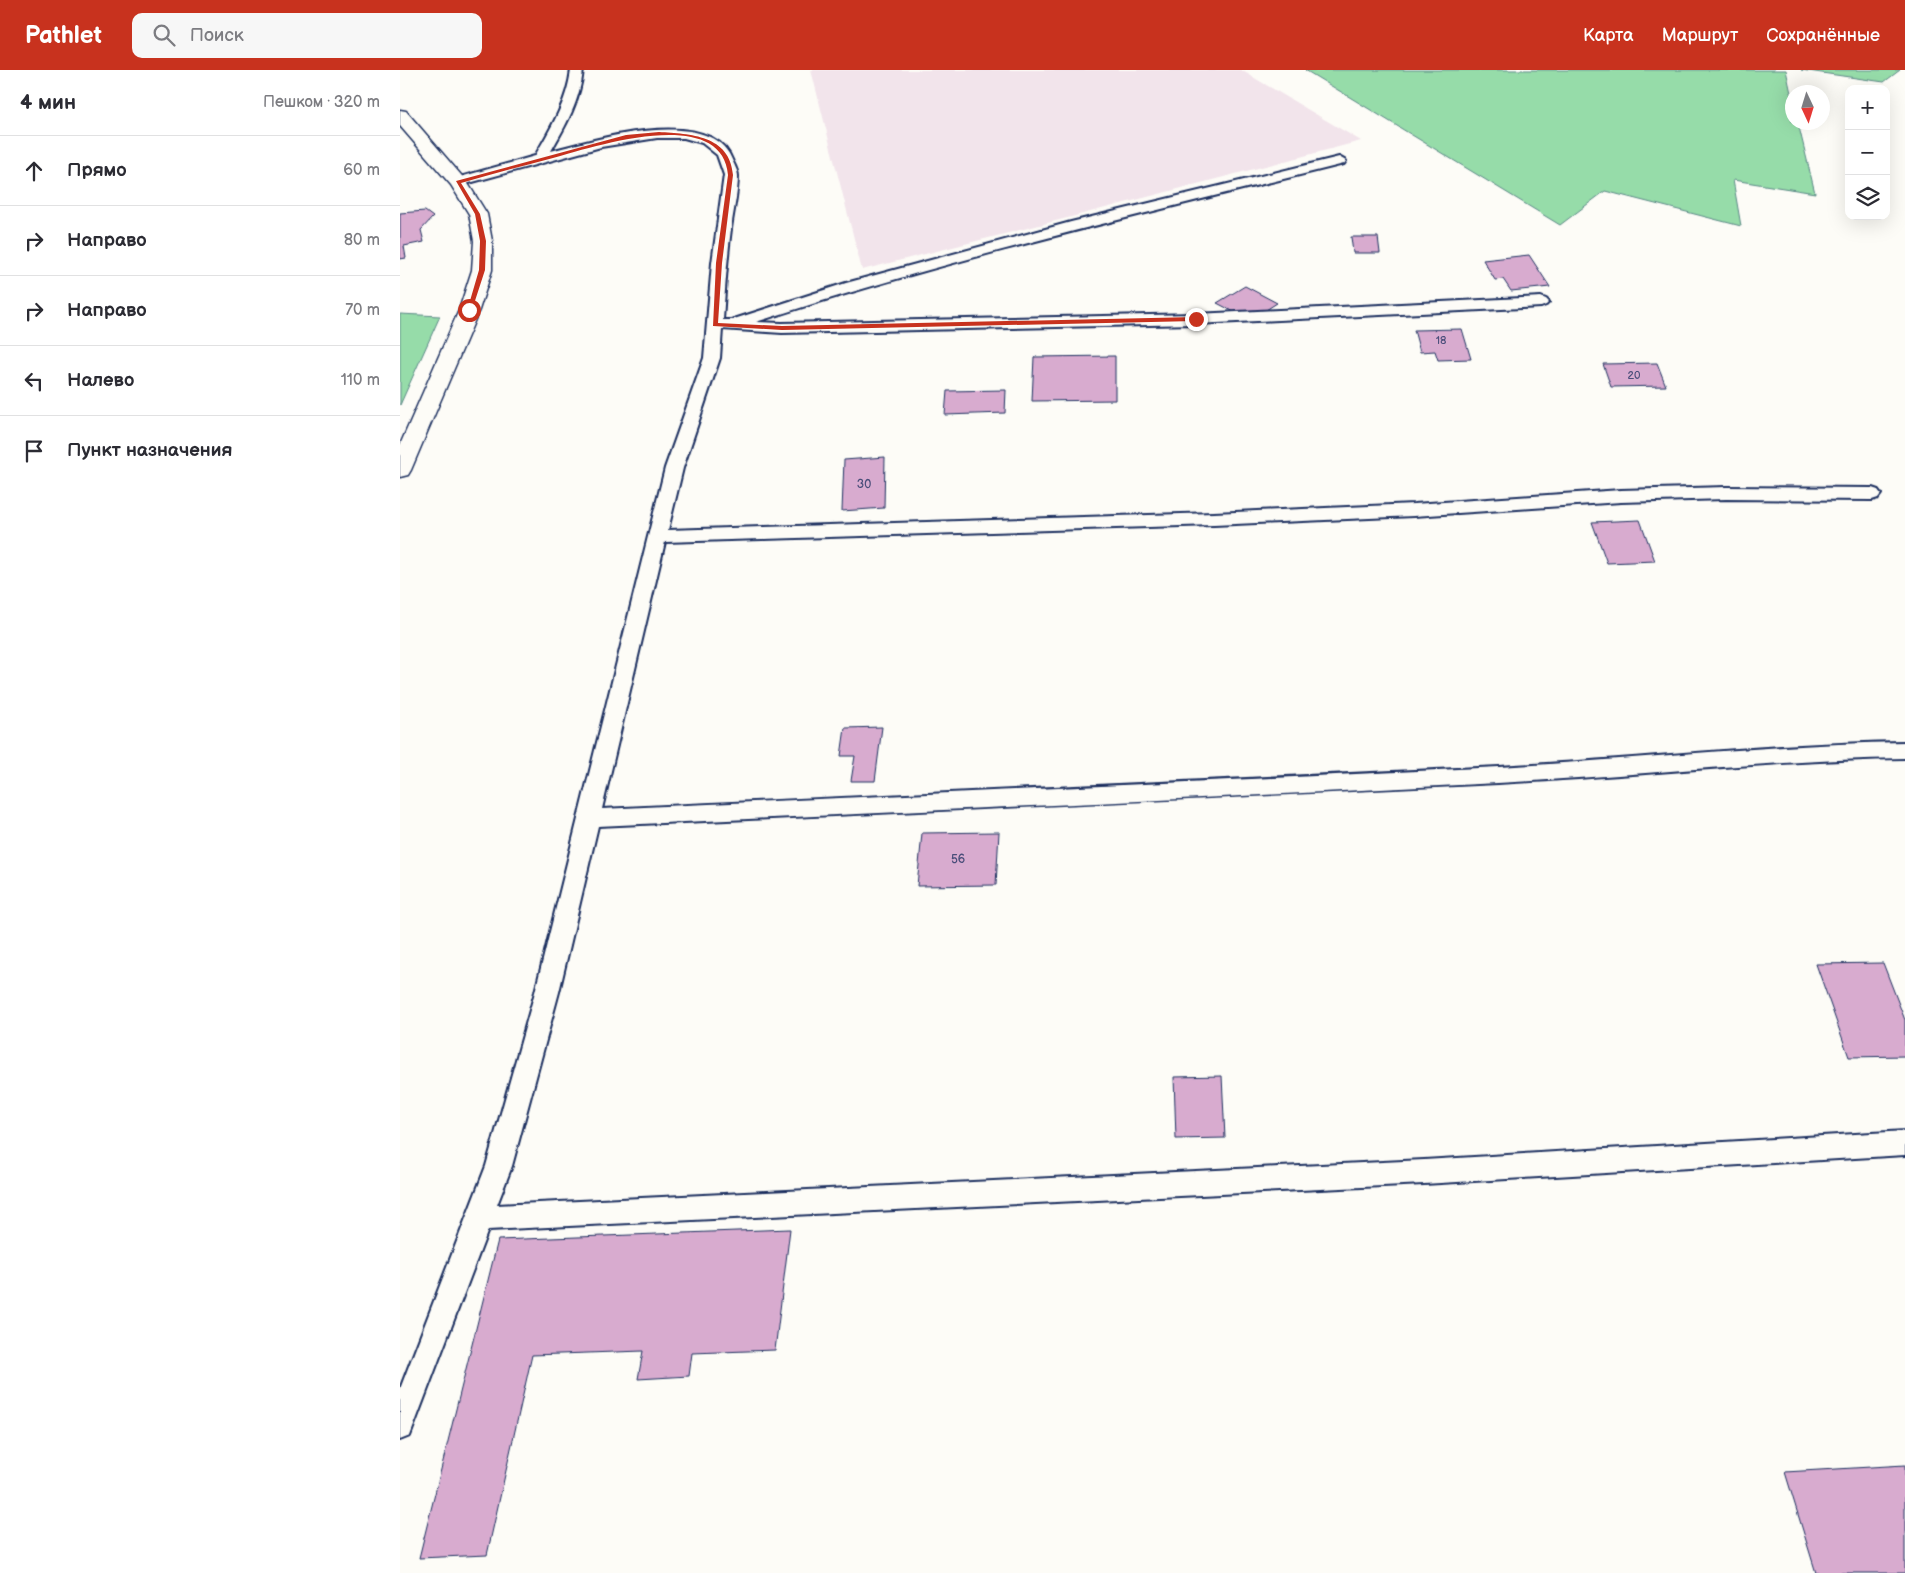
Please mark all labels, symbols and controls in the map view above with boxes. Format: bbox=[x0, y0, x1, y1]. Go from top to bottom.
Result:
search box bbox=[132, 13, 482, 58]
text: Pathlet bbox=[25, 21, 102, 50]
icon: search bbox=[150, 21, 178, 49]
text: Поиск bbox=[190, 24, 244, 47]
text: Карта bbox=[1583, 25, 1634, 46]
text: Маршрут bbox=[1662, 25, 1738, 46]
text: Сохранённые bbox=[1766, 25, 1880, 46]
north arrow bbox=[1785, 85, 1830, 130]
map controls bbox=[1845, 85, 1890, 220]
button: + bbox=[1845, 85, 1890, 130]
text: 4 мин bbox=[20, 90, 76, 115]
text: Пешком · 320 m bbox=[263, 93, 380, 112]
button: − bbox=[1845, 130, 1890, 175]
icon: ahead bbox=[20, 157, 48, 185]
text: Прямо bbox=[67, 159, 127, 182]
text: 60 m bbox=[343, 161, 380, 180]
button: layers bbox=[1845, 175, 1890, 220]
icon: right bbox=[20, 227, 48, 255]
text: Направо bbox=[67, 229, 147, 252]
text: 80 m bbox=[344, 231, 380, 250]
icon: right bbox=[20, 297, 48, 325]
text: Направо bbox=[67, 299, 147, 322]
route start bbox=[458, 299, 481, 322]
text: 70 m bbox=[345, 301, 380, 320]
route end bbox=[1185, 308, 1208, 331]
house number: 18 bbox=[1436, 334, 1446, 347]
icon: left bbox=[20, 367, 48, 395]
text: Налево bbox=[67, 369, 134, 392]
house number: 20 bbox=[1628, 369, 1641, 382]
text: 110 m bbox=[341, 371, 380, 390]
icon: arrive bbox=[20, 437, 48, 465]
text: Пункт назначения bbox=[67, 439, 232, 462]
house number: 30 bbox=[857, 477, 871, 492]
house number: 56 bbox=[951, 852, 965, 867]

